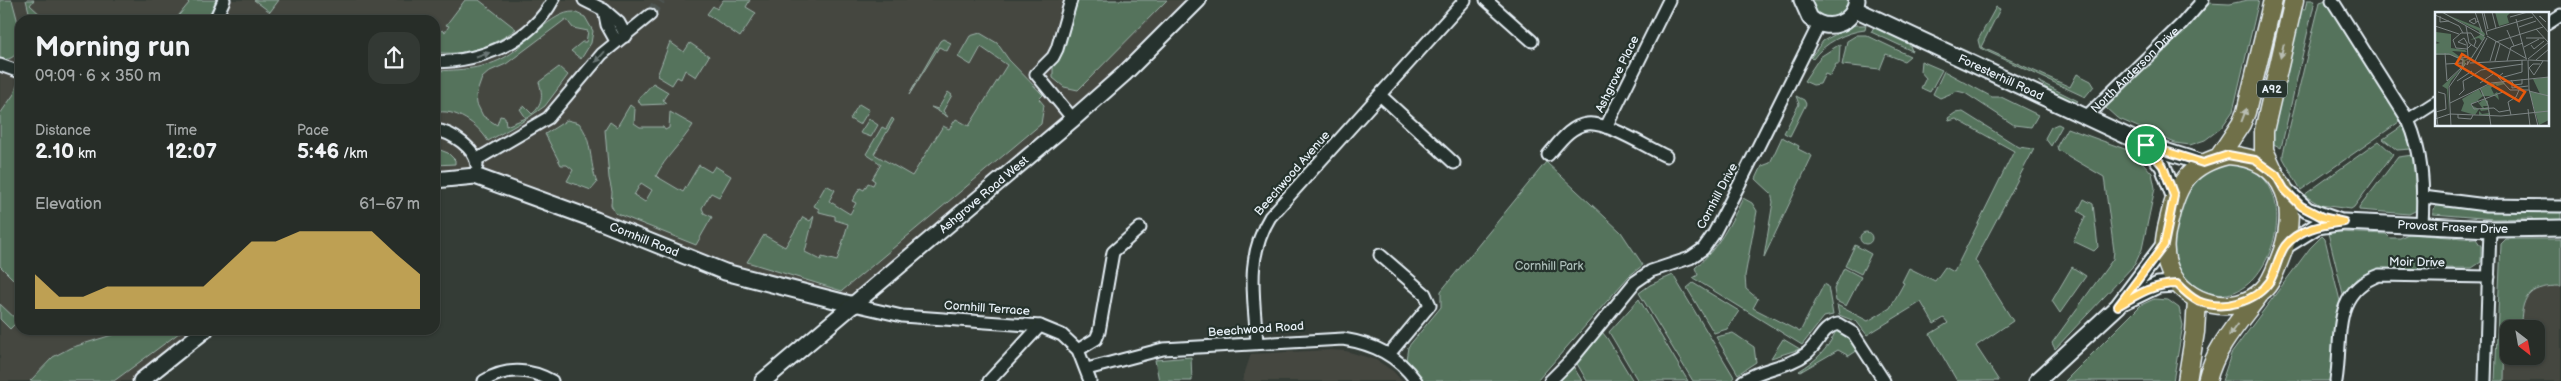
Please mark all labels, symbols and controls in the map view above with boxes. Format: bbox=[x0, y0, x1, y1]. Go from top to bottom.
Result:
inset map bbox=[2435, 12, 2548, 126]
street label: North Anderson Drive bbox=[2088, 24, 2183, 116]
text: Morning run bbox=[35, 31, 190, 64]
button: share bbox=[368, 32, 420, 84]
street label: Ashgrove Place bbox=[1592, 33, 1643, 115]
one-way arrow bbox=[2278, 43, 2286, 58]
one-way arrow bbox=[476, 51, 491, 59]
one-way arrow bbox=[594, 51, 605, 64]
street label: Foresterhill Road bbox=[1955, 51, 2046, 104]
text: 09:09 · 6 × 350 m bbox=[35, 67, 161, 86]
road number: A92 bbox=[2257, 80, 2287, 98]
one-way arrow bbox=[2241, 108, 2248, 123]
text: Distance bbox=[35, 122, 91, 139]
text: Time bbox=[166, 122, 197, 139]
text: Pace bbox=[297, 122, 329, 139]
pin bbox=[2125, 124, 2167, 166]
street label: Beechwood Avenue bbox=[1251, 128, 1333, 219]
icon: arrive bbox=[2132, 131, 2160, 159]
text: 2.10 bbox=[35, 139, 74, 164]
text: 12:07 bbox=[166, 139, 217, 164]
text: 5:46 bbox=[297, 139, 339, 164]
text: km bbox=[74, 145, 96, 162]
text: /km bbox=[339, 145, 368, 162]
street label: Ashgrove Road West bbox=[936, 153, 1032, 237]
street label: Cornhill Drive bbox=[1694, 161, 1741, 232]
text: Elevation bbox=[35, 195, 102, 214]
text: 61–67 m bbox=[359, 195, 420, 214]
street label: Provost Fraser Drive bbox=[2397, 218, 2508, 237]
street label: Cornhill Road bbox=[607, 219, 681, 261]
street label: Moir Drive bbox=[2389, 255, 2445, 270]
park label: Cornhill Park bbox=[1515, 259, 1583, 274]
street label: Cornhill Terrace bbox=[944, 298, 1030, 319]
street label: Beechwood Road bbox=[1208, 319, 1305, 340]
north arrow bbox=[2500, 320, 2545, 365]
map controls bbox=[2500, 320, 2545, 365]
one-way arrow bbox=[2228, 323, 2238, 336]

